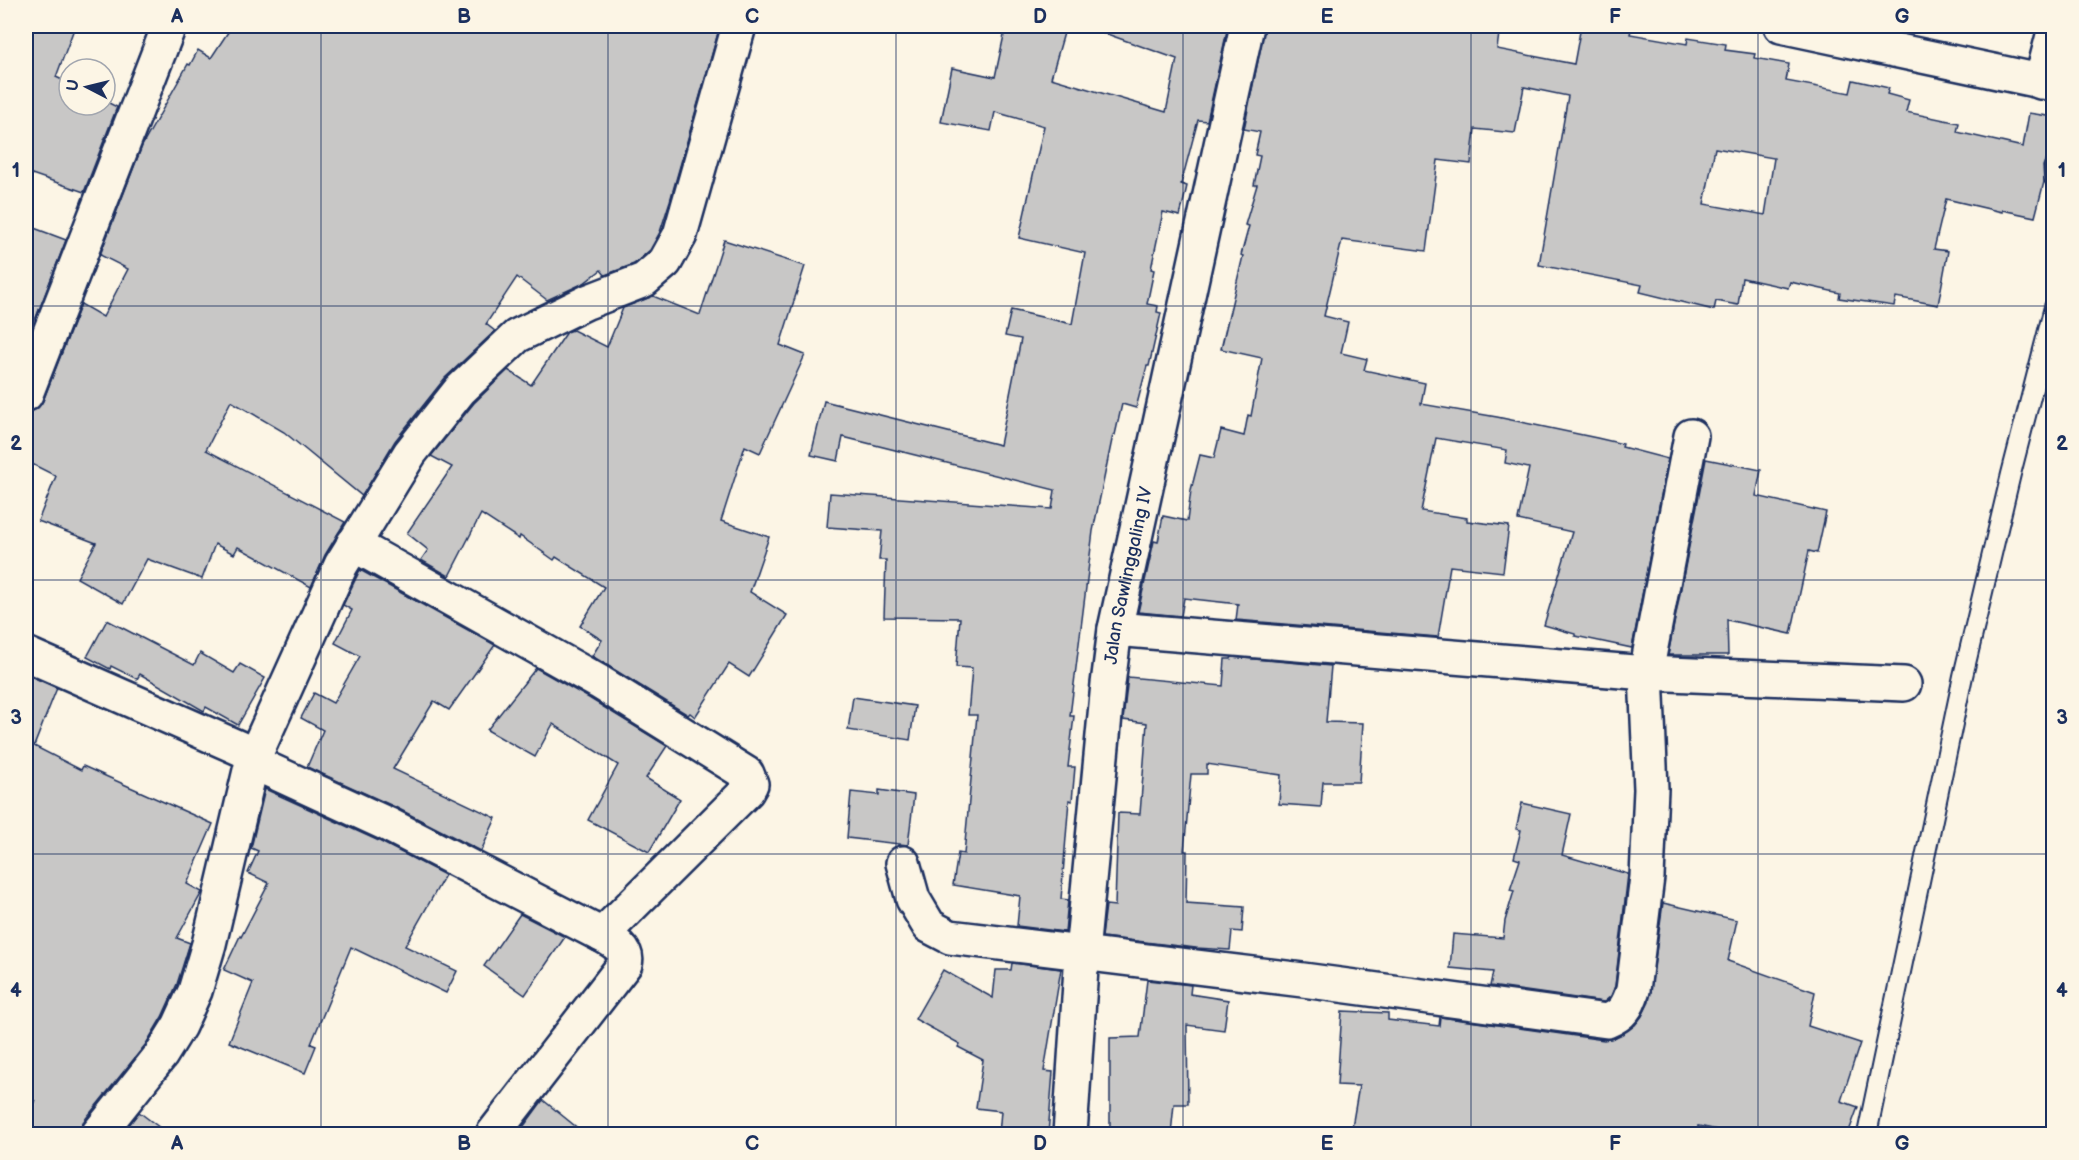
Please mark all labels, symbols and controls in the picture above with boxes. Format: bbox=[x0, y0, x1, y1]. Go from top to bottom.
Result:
text: A bbox=[170, 5, 184, 29]
text: B bbox=[457, 5, 471, 29]
text: C bbox=[745, 5, 759, 29]
text: D bbox=[1033, 5, 1047, 29]
text: E bbox=[1321, 5, 1334, 29]
text: F bbox=[1609, 5, 1621, 29]
text: G bbox=[1895, 5, 1910, 29]
north arrow bbox=[57, 57, 117, 117]
text: U bbox=[63, 79, 84, 92]
text: 1 bbox=[12, 159, 20, 183]
text: 1 bbox=[2058, 159, 2066, 183]
text: 2 bbox=[10, 432, 22, 456]
text: 2 bbox=[2056, 432, 2068, 456]
street label: Jalan Sawlinggaling IV bbox=[1100, 485, 1156, 666]
text: 3 bbox=[10, 706, 22, 730]
text: 3 bbox=[2056, 706, 2068, 730]
text: 4 bbox=[10, 979, 22, 1003]
text: 4 bbox=[2056, 979, 2068, 1003]
text: A bbox=[170, 1132, 184, 1156]
text: B bbox=[457, 1132, 471, 1156]
text: C bbox=[745, 1132, 759, 1156]
text: D bbox=[1033, 1132, 1047, 1156]
text: E bbox=[1321, 1132, 1334, 1156]
text: F bbox=[1609, 1132, 1621, 1156]
text: G bbox=[1895, 1132, 1910, 1156]

